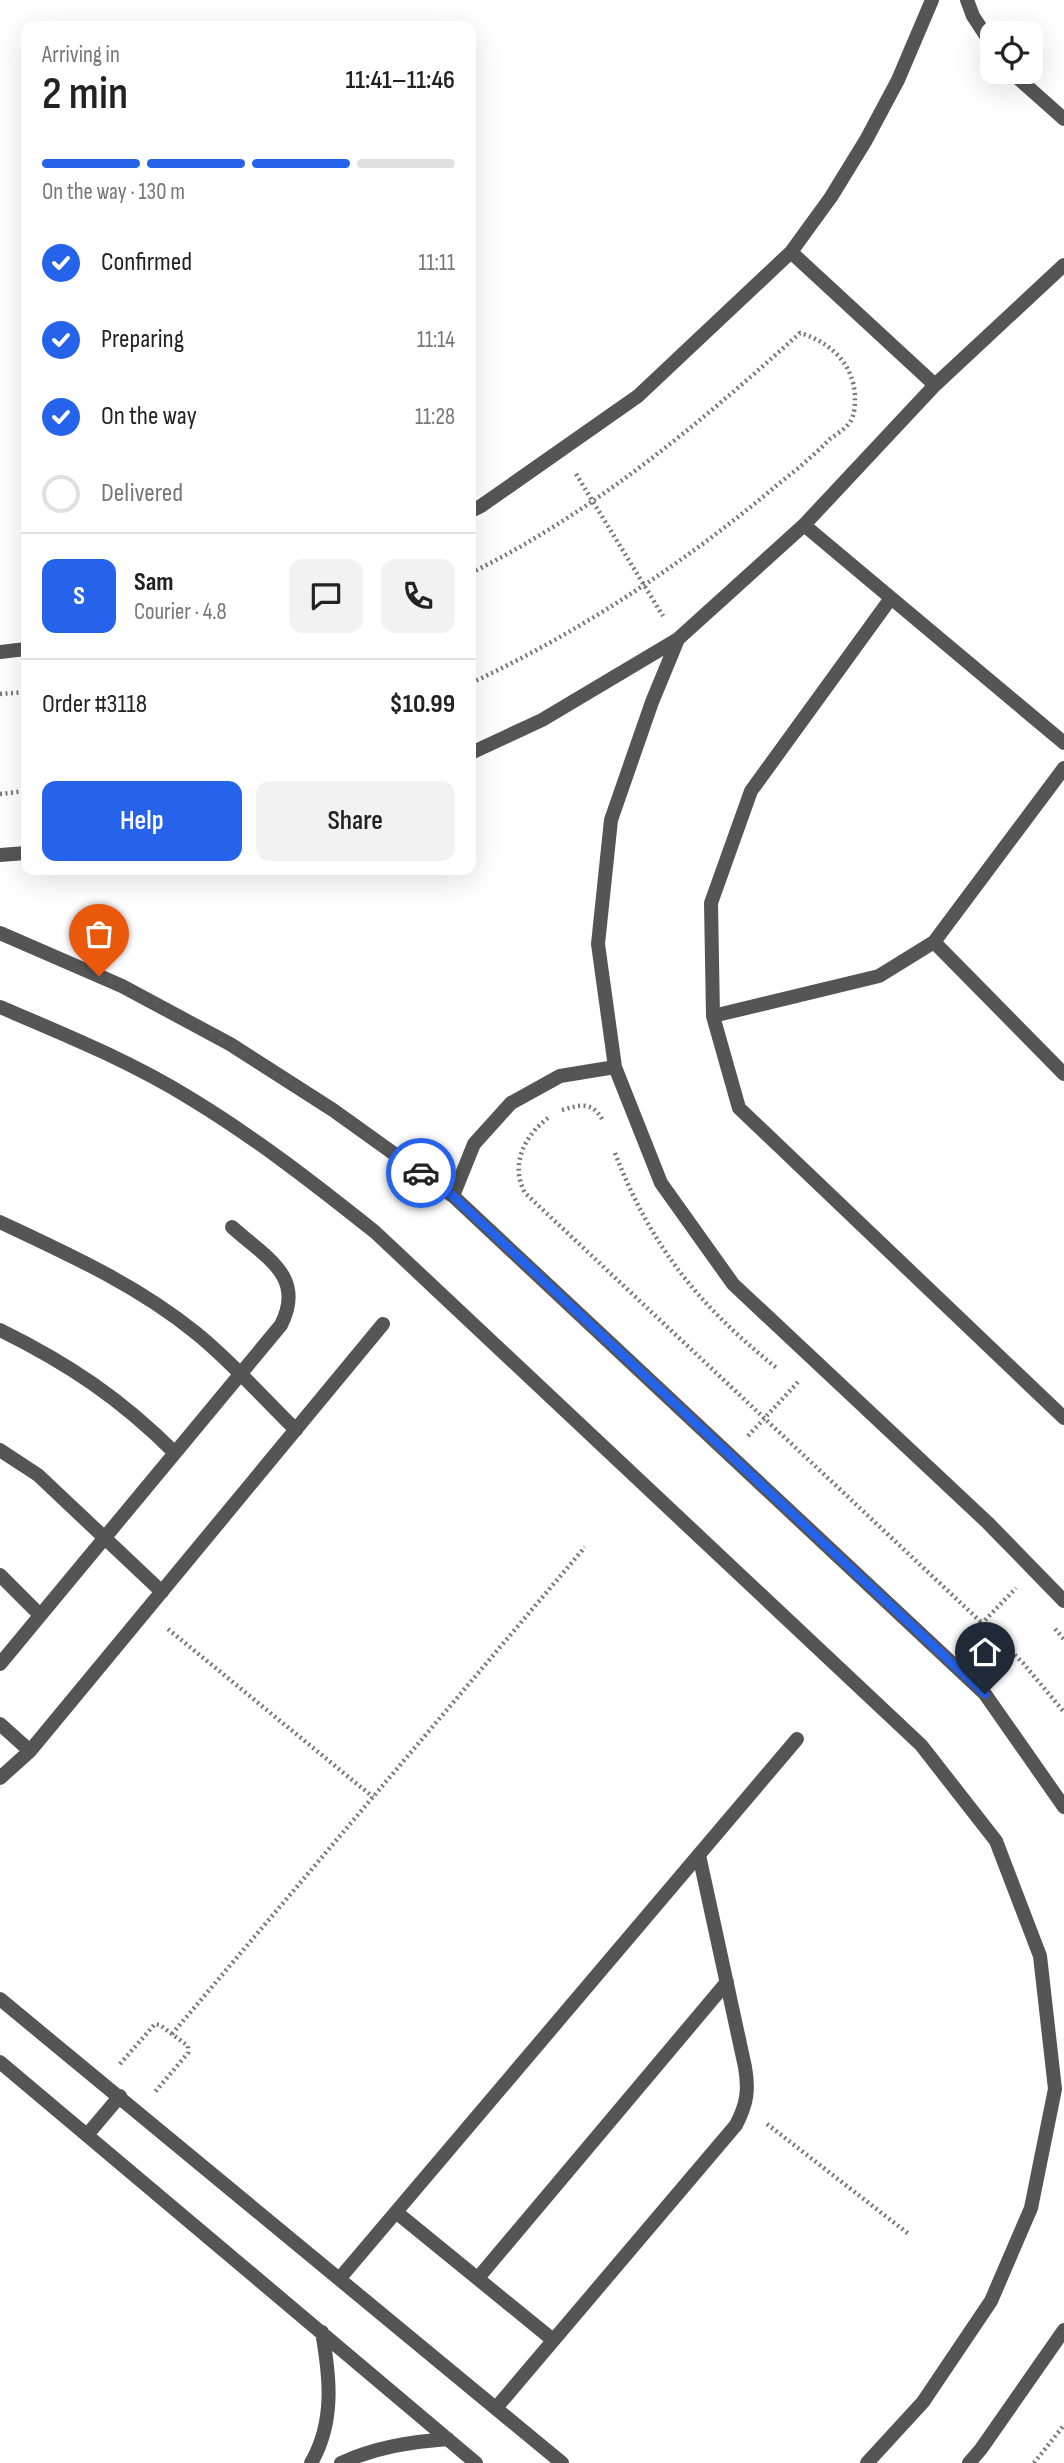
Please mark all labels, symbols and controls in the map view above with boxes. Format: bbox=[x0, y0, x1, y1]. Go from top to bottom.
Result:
map controls bbox=[980, 21, 1043, 84]
button: locate bbox=[980, 21, 1043, 84]
text: Arriving in bbox=[42, 41, 120, 69]
text: 11:41–11:46 bbox=[346, 65, 455, 96]
text: 2 min bbox=[42, 67, 128, 122]
text: On the way · 130 m bbox=[42, 178, 185, 206]
icon: check bbox=[42, 244, 80, 282]
text: Confirmed bbox=[101, 247, 192, 278]
text: 11:11 bbox=[418, 249, 455, 277]
icon: check bbox=[42, 321, 80, 359]
text: Preparing bbox=[101, 324, 184, 355]
text: 11:14 bbox=[417, 326, 455, 354]
icon: check bbox=[42, 398, 80, 436]
text: On the way bbox=[101, 401, 197, 432]
text: 11:28 bbox=[415, 403, 455, 431]
text: Delivered bbox=[101, 478, 183, 509]
button: chat bbox=[289, 559, 363, 633]
button: phone bbox=[381, 559, 455, 633]
text: Sam bbox=[134, 567, 174, 598]
text: S bbox=[73, 581, 85, 612]
text: Courier · 4.8 bbox=[134, 598, 227, 626]
text: Order #3118 bbox=[42, 689, 147, 720]
text: $10.99 bbox=[390, 689, 455, 720]
button: Help bbox=[42, 781, 242, 861]
button: Share bbox=[256, 781, 455, 861]
pin bbox=[69, 904, 129, 976]
icon: bag bbox=[80, 915, 118, 953]
courier bbox=[386, 1138, 456, 1208]
icon: car bbox=[402, 1154, 440, 1192]
pin bbox=[955, 1622, 1015, 1694]
icon: home bbox=[966, 1633, 1004, 1671]

